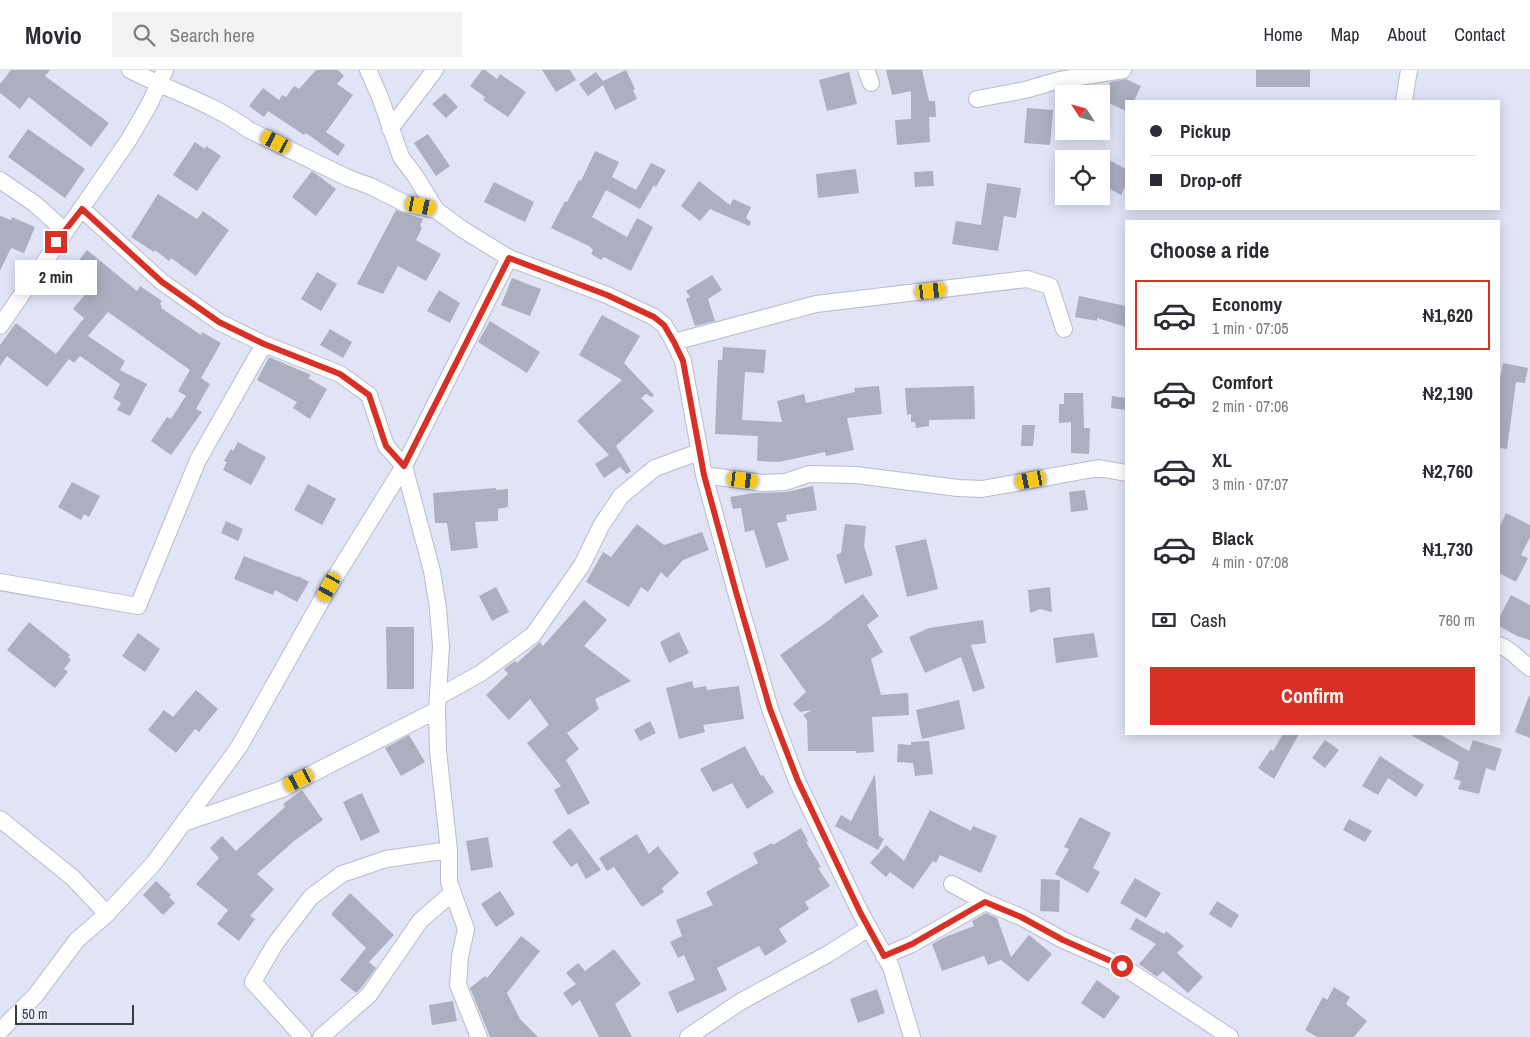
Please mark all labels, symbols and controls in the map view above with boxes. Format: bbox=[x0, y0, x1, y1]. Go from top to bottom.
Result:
search box bbox=[112, 12, 462, 57]
text: Movio bbox=[25, 19, 82, 51]
icon: search bbox=[130, 21, 158, 49]
text: Search here bbox=[170, 22, 255, 48]
text: Home bbox=[1263, 22, 1303, 47]
text: Map bbox=[1331, 22, 1360, 47]
text: About bbox=[1388, 22, 1426, 47]
text: Contact bbox=[1454, 22, 1505, 47]
north arrow bbox=[1055, 85, 1110, 140]
map controls bbox=[1055, 85, 1110, 205]
text: Pickup bbox=[1180, 118, 1231, 144]
car bbox=[259, 129, 292, 155]
button: locate bbox=[1055, 150, 1110, 205]
text: Drop-off bbox=[1180, 167, 1241, 193]
car bbox=[404, 196, 437, 216]
route end bbox=[45, 231, 67, 253]
text: Choose a ride bbox=[1150, 235, 1269, 265]
callout: 2 min bbox=[15, 260, 97, 294]
text: 2 min bbox=[39, 266, 73, 288]
car bbox=[915, 282, 946, 300]
text: Economy bbox=[1212, 291, 1282, 317]
icon: car bbox=[1152, 293, 1197, 338]
text: ₦1,620 bbox=[1423, 302, 1473, 328]
text: 1 min · 07:05 bbox=[1212, 317, 1289, 339]
text: Comfort bbox=[1212, 369, 1273, 395]
icon: car bbox=[1152, 371, 1197, 416]
text: ₦2,190 bbox=[1423, 380, 1473, 406]
text: 2 min · 07:06 bbox=[1212, 395, 1289, 417]
text: XL bbox=[1212, 447, 1232, 473]
icon: car bbox=[1152, 449, 1197, 494]
text: ₦2,760 bbox=[1423, 458, 1473, 484]
car bbox=[1014, 470, 1047, 490]
car bbox=[727, 471, 758, 489]
text: 3 min · 07:07 bbox=[1212, 473, 1289, 495]
text: Black bbox=[1212, 525, 1254, 551]
icon: car bbox=[1152, 527, 1197, 572]
text: ₦1,730 bbox=[1423, 536, 1473, 562]
text: 4 min · 07:08 bbox=[1212, 551, 1289, 573]
car bbox=[315, 570, 342, 604]
icon: cash bbox=[1150, 606, 1178, 634]
text: Cash bbox=[1190, 607, 1226, 633]
text: 760 m bbox=[1439, 609, 1475, 631]
button: Confirm bbox=[1150, 667, 1475, 725]
car bbox=[282, 767, 315, 793]
route start bbox=[1111, 955, 1133, 977]
scale bar bbox=[15, 1002, 134, 1025]
text: 50 m bbox=[22, 1005, 48, 1023]

